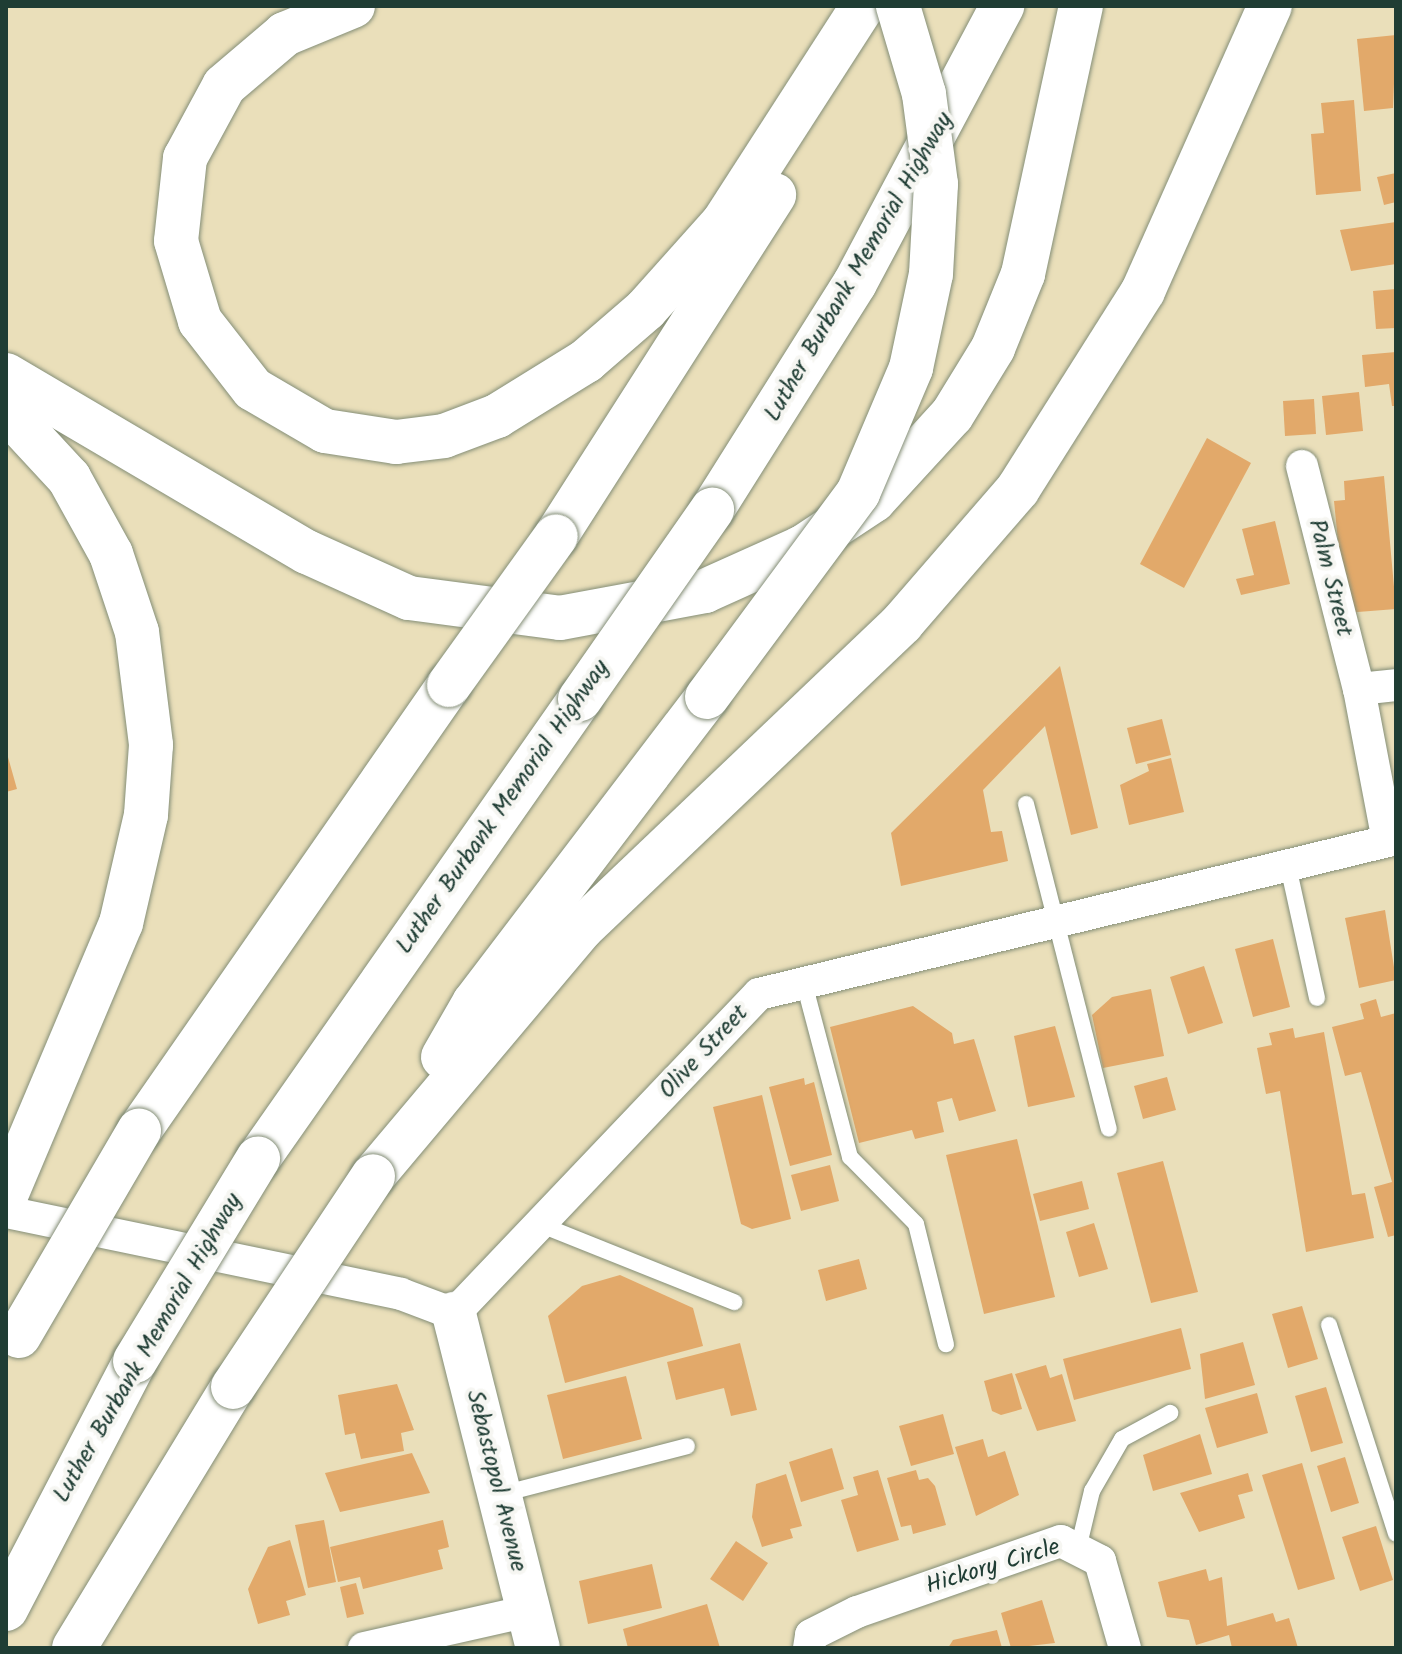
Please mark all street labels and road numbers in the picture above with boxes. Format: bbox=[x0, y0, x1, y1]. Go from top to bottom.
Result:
street label: Luther Burbank Memorial Highway bbox=[758, 107, 960, 427]
street label: Palm Street bbox=[1302, 516, 1358, 640]
street label: Luther Burbank Memorial Highway bbox=[390, 654, 616, 960]
street label: Olive Street bbox=[653, 999, 755, 1105]
street label: Luther Burbank Memorial Highway bbox=[47, 1188, 249, 1508]
street label: Sebastopol Avenue bbox=[459, 1387, 533, 1575]
street label: Hickory Circle bbox=[922, 1533, 1064, 1601]

